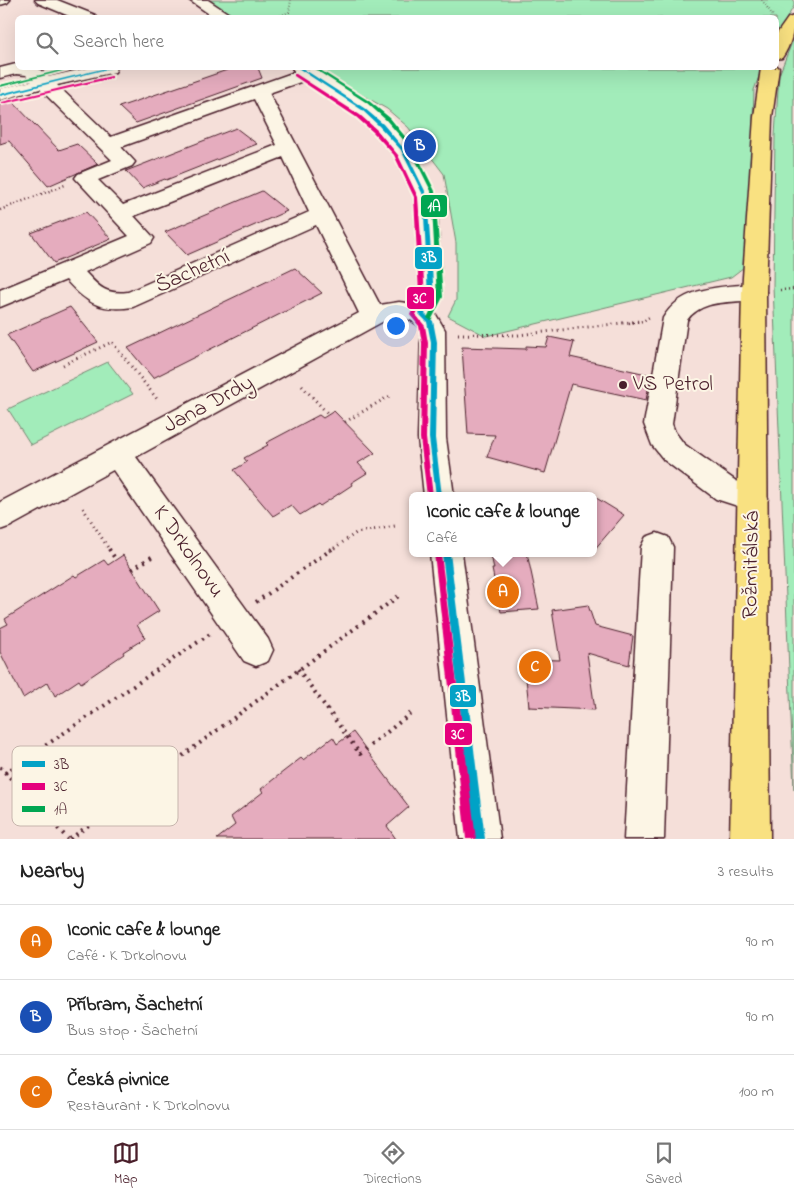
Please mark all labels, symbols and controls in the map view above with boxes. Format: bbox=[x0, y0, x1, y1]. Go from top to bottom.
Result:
search box bbox=[15, 15, 779, 70]
icon: search bbox=[33, 29, 61, 57]
text: Search here bbox=[73, 29, 164, 56]
pin: B bbox=[404, 127, 436, 165]
line badge: 1A bbox=[420, 194, 448, 218]
text: 1A bbox=[427, 197, 441, 218]
street label: Šachetní bbox=[151, 241, 235, 303]
line badge: 3B bbox=[414, 246, 443, 270]
text: 3B bbox=[420, 248, 437, 269]
line badge: 3C bbox=[406, 286, 435, 310]
text: 3C bbox=[412, 289, 427, 310]
your location bbox=[383, 313, 409, 339]
street label: Jana Drdy bbox=[158, 368, 260, 443]
place label: VS Petrol bbox=[632, 369, 713, 401]
marker: VS Petrol bbox=[617, 379, 629, 391]
popup bbox=[409, 492, 597, 557]
street label: K Drkolnovu bbox=[144, 499, 232, 605]
text: Iconic cafe & lounge bbox=[426, 499, 580, 526]
street label: Rožmitálská bbox=[735, 511, 769, 619]
text: Café bbox=[426, 526, 457, 550]
pin: A bbox=[487, 573, 519, 611]
pin: C bbox=[519, 648, 551, 686]
line badge: 3B bbox=[449, 684, 477, 708]
text: 3B bbox=[454, 687, 471, 708]
line badge: 3C bbox=[444, 722, 473, 746]
text: 3C bbox=[450, 725, 465, 746]
legend bbox=[12, 746, 178, 826]
text: 3B bbox=[54, 755, 69, 776]
text: 3C bbox=[54, 777, 68, 798]
text: 1A bbox=[54, 800, 67, 821]
text: Nearby bbox=[20, 857, 84, 887]
text: 3 results bbox=[718, 860, 774, 884]
text: Iconic cafe & lounge bbox=[67, 917, 220, 944]
text: A bbox=[31, 930, 41, 954]
text: 90 m bbox=[746, 930, 774, 954]
text: Café · K Drkolnovu bbox=[67, 944, 187, 968]
text: Příbram, Šachetní bbox=[67, 992, 203, 1019]
text: B bbox=[31, 1005, 41, 1029]
text: 90 m bbox=[746, 1005, 774, 1029]
text: Bus stop · Šachetní bbox=[67, 1019, 198, 1043]
text: Česká pivnice bbox=[67, 1067, 169, 1094]
text: C bbox=[32, 1080, 40, 1104]
text: 100 m bbox=[739, 1080, 774, 1104]
text: Restaurant · K Drkolnovu bbox=[67, 1094, 230, 1118]
tab: Map bbox=[112, 1139, 140, 1190]
tab: Directions bbox=[364, 1139, 422, 1190]
tab: Saved bbox=[646, 1139, 682, 1190]

